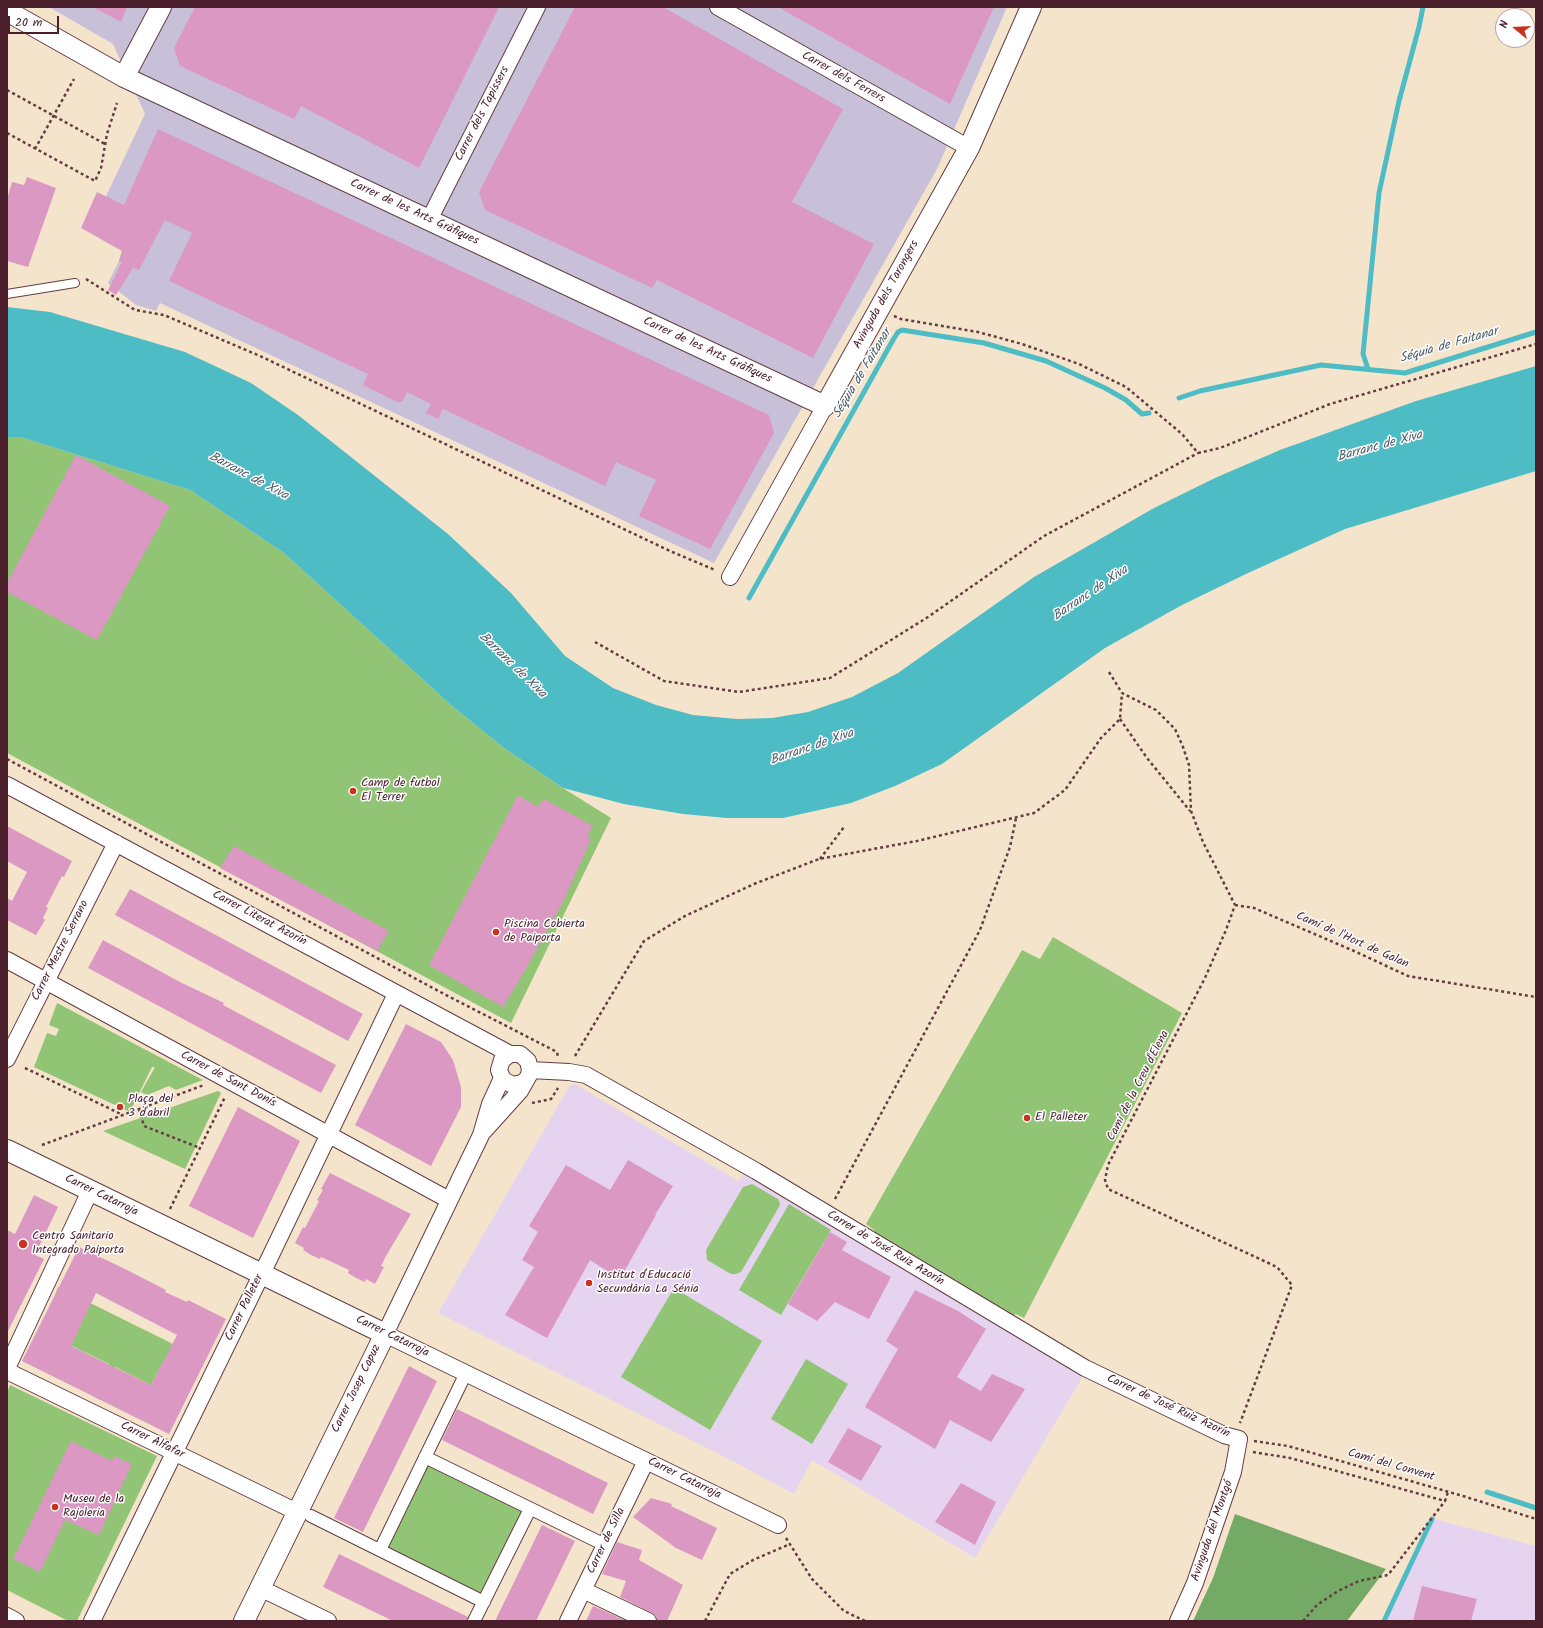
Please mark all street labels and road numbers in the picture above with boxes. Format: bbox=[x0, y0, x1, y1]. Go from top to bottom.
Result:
street label: Carrer dels Ferrers bbox=[799, 49, 887, 107]
street label: Carrer dels Tapissers bbox=[453, 64, 513, 164]
street label: Carrer de les Arts Gràfiques bbox=[347, 177, 481, 249]
street label: Avinguda dels Tarongers bbox=[851, 238, 923, 352]
street label: Carrer de les Arts Gràfiques bbox=[640, 315, 774, 387]
street label: Carrer Literat Azorín bbox=[209, 888, 309, 950]
street label: Carrer Mestre Serrano bbox=[29, 898, 93, 1004]
street label: Camí de l'Hort de Galan bbox=[1293, 910, 1411, 972]
street label: Camí de la Creu d'Elena bbox=[1105, 1028, 1173, 1144]
street label: Carrer de Sant Donís bbox=[178, 1049, 278, 1111]
street label: Carrer Catarroja bbox=[62, 1172, 140, 1220]
street label: Carrer de José Ruiz Azorín bbox=[824, 1208, 946, 1290]
street label: Carrer Palleter bbox=[223, 1272, 267, 1344]
street label: Carrer Catarroja bbox=[353, 1313, 431, 1361]
street label: Carrer Josep Capuz bbox=[329, 1342, 385, 1436]
street label: Carrer de José Ruiz Azorín bbox=[1104, 1372, 1232, 1442]
street label: Carrer Alfafar bbox=[118, 1419, 186, 1463]
street label: Camí del Convent bbox=[1346, 1447, 1436, 1485]
street label: Carrer Catarroja bbox=[645, 1455, 723, 1503]
street label: Avinguda del Montgó bbox=[1189, 1479, 1237, 1583]
street label: Carrer de Silla bbox=[585, 1506, 629, 1576]

